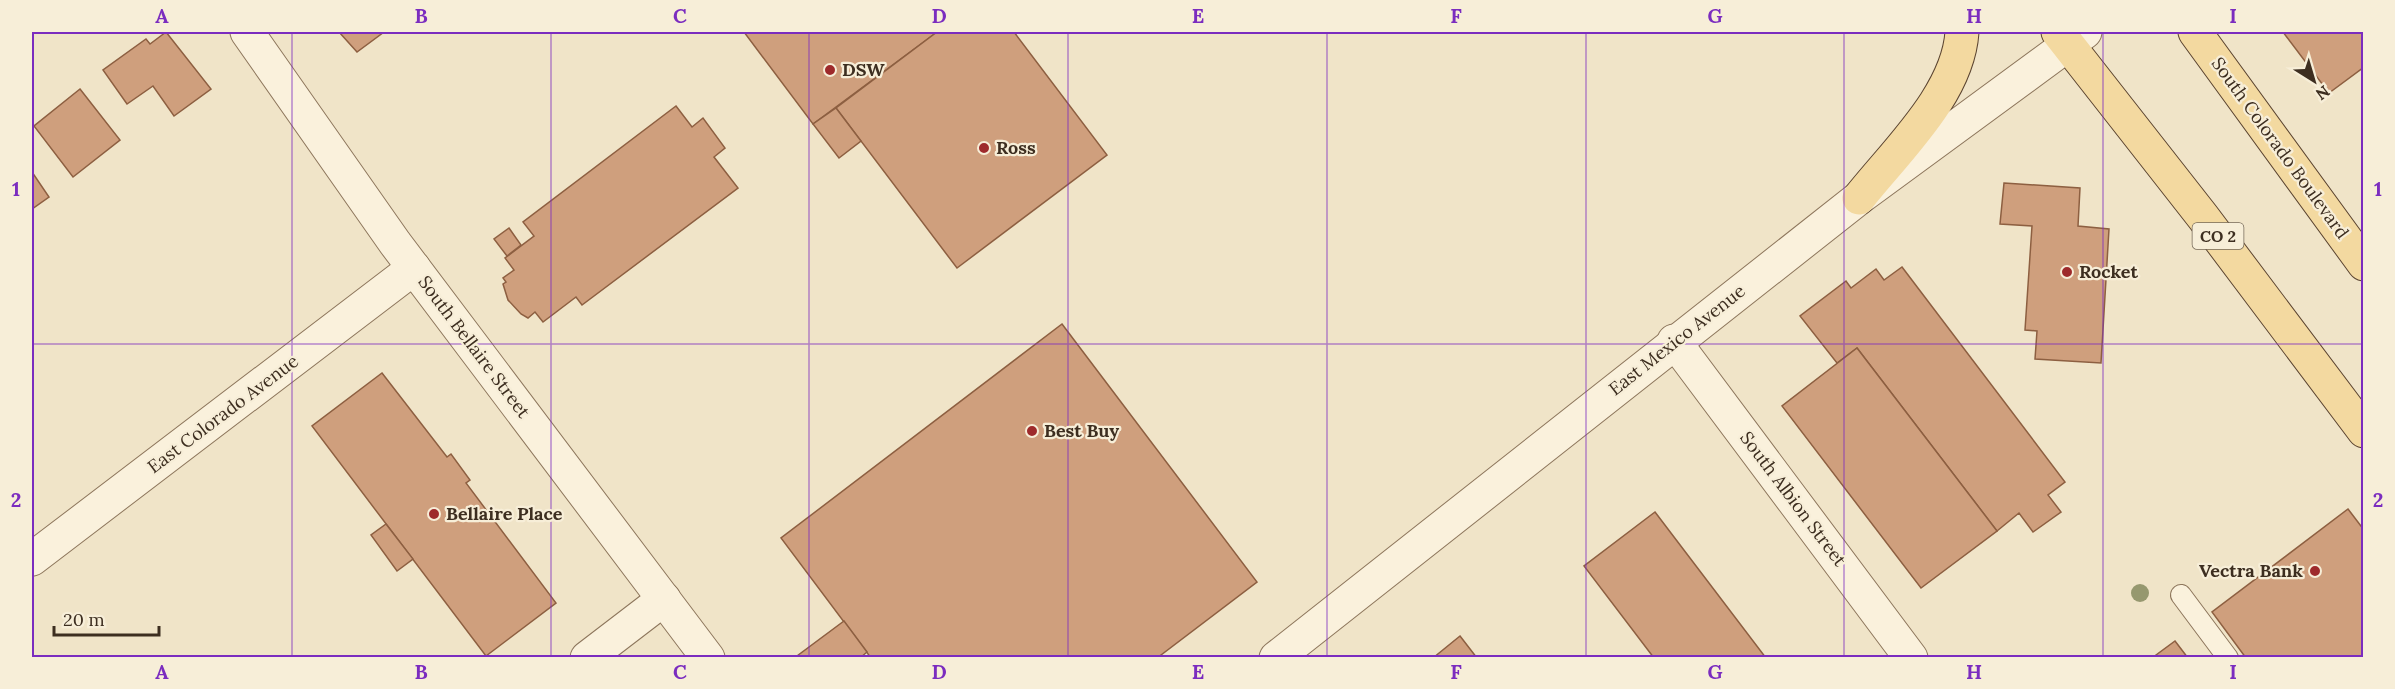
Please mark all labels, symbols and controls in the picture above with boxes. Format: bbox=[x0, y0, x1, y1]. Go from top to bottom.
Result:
text: A bbox=[155, 3, 169, 28]
text: B bbox=[414, 3, 428, 28]
text: C bbox=[673, 3, 687, 28]
text: D bbox=[931, 3, 947, 28]
text: E bbox=[1192, 3, 1204, 28]
text: F bbox=[1450, 3, 1462, 28]
text: G bbox=[1707, 3, 1723, 28]
text: H bbox=[1966, 3, 1982, 28]
text: I bbox=[2229, 3, 2237, 28]
north arrow bbox=[2284, 51, 2344, 111]
street label: South Colorado Boulevard bbox=[2207, 52, 2354, 243]
place label: DSW bbox=[842, 58, 885, 81]
marker: DSW bbox=[823, 63, 837, 77]
text: N bbox=[2312, 81, 2334, 105]
place label: Ross bbox=[996, 136, 1036, 159]
marker: Ross bbox=[977, 141, 991, 155]
text: 1 bbox=[12, 176, 20, 201]
text: 1 bbox=[2374, 176, 2382, 201]
road number: CO 2 bbox=[2192, 223, 2244, 249]
place label: Rocket bbox=[2079, 260, 2139, 283]
marker: Rocket bbox=[2060, 265, 2074, 279]
street label: South Bellaire Street bbox=[413, 271, 535, 422]
street label: East Mexico Avenue bbox=[1604, 279, 1750, 400]
street label: East Colorado Avenue bbox=[143, 349, 303, 478]
place label: Best Buy bbox=[1044, 419, 1119, 442]
marker: Best Buy bbox=[1025, 424, 1039, 438]
street label: South Albion Street bbox=[1735, 427, 1852, 571]
text: 2 bbox=[11, 487, 21, 512]
text: 2 bbox=[2373, 487, 2383, 512]
place label: Bellaire Place bbox=[446, 502, 563, 525]
marker: Bellaire Place bbox=[427, 507, 441, 521]
place label: Vectra Bank bbox=[2199, 559, 2303, 582]
marker: Vectra Bank bbox=[2308, 564, 2322, 578]
scale bar bbox=[54, 599, 159, 637]
text: 20 m bbox=[63, 608, 105, 631]
text: A bbox=[155, 659, 169, 684]
text: B bbox=[414, 659, 428, 684]
text: C bbox=[673, 659, 687, 684]
text: D bbox=[931, 659, 947, 684]
text: E bbox=[1192, 659, 1204, 684]
text: F bbox=[1450, 659, 1462, 684]
text: G bbox=[1707, 659, 1723, 684]
text: H bbox=[1966, 659, 1982, 684]
text: I bbox=[2229, 659, 2237, 684]

